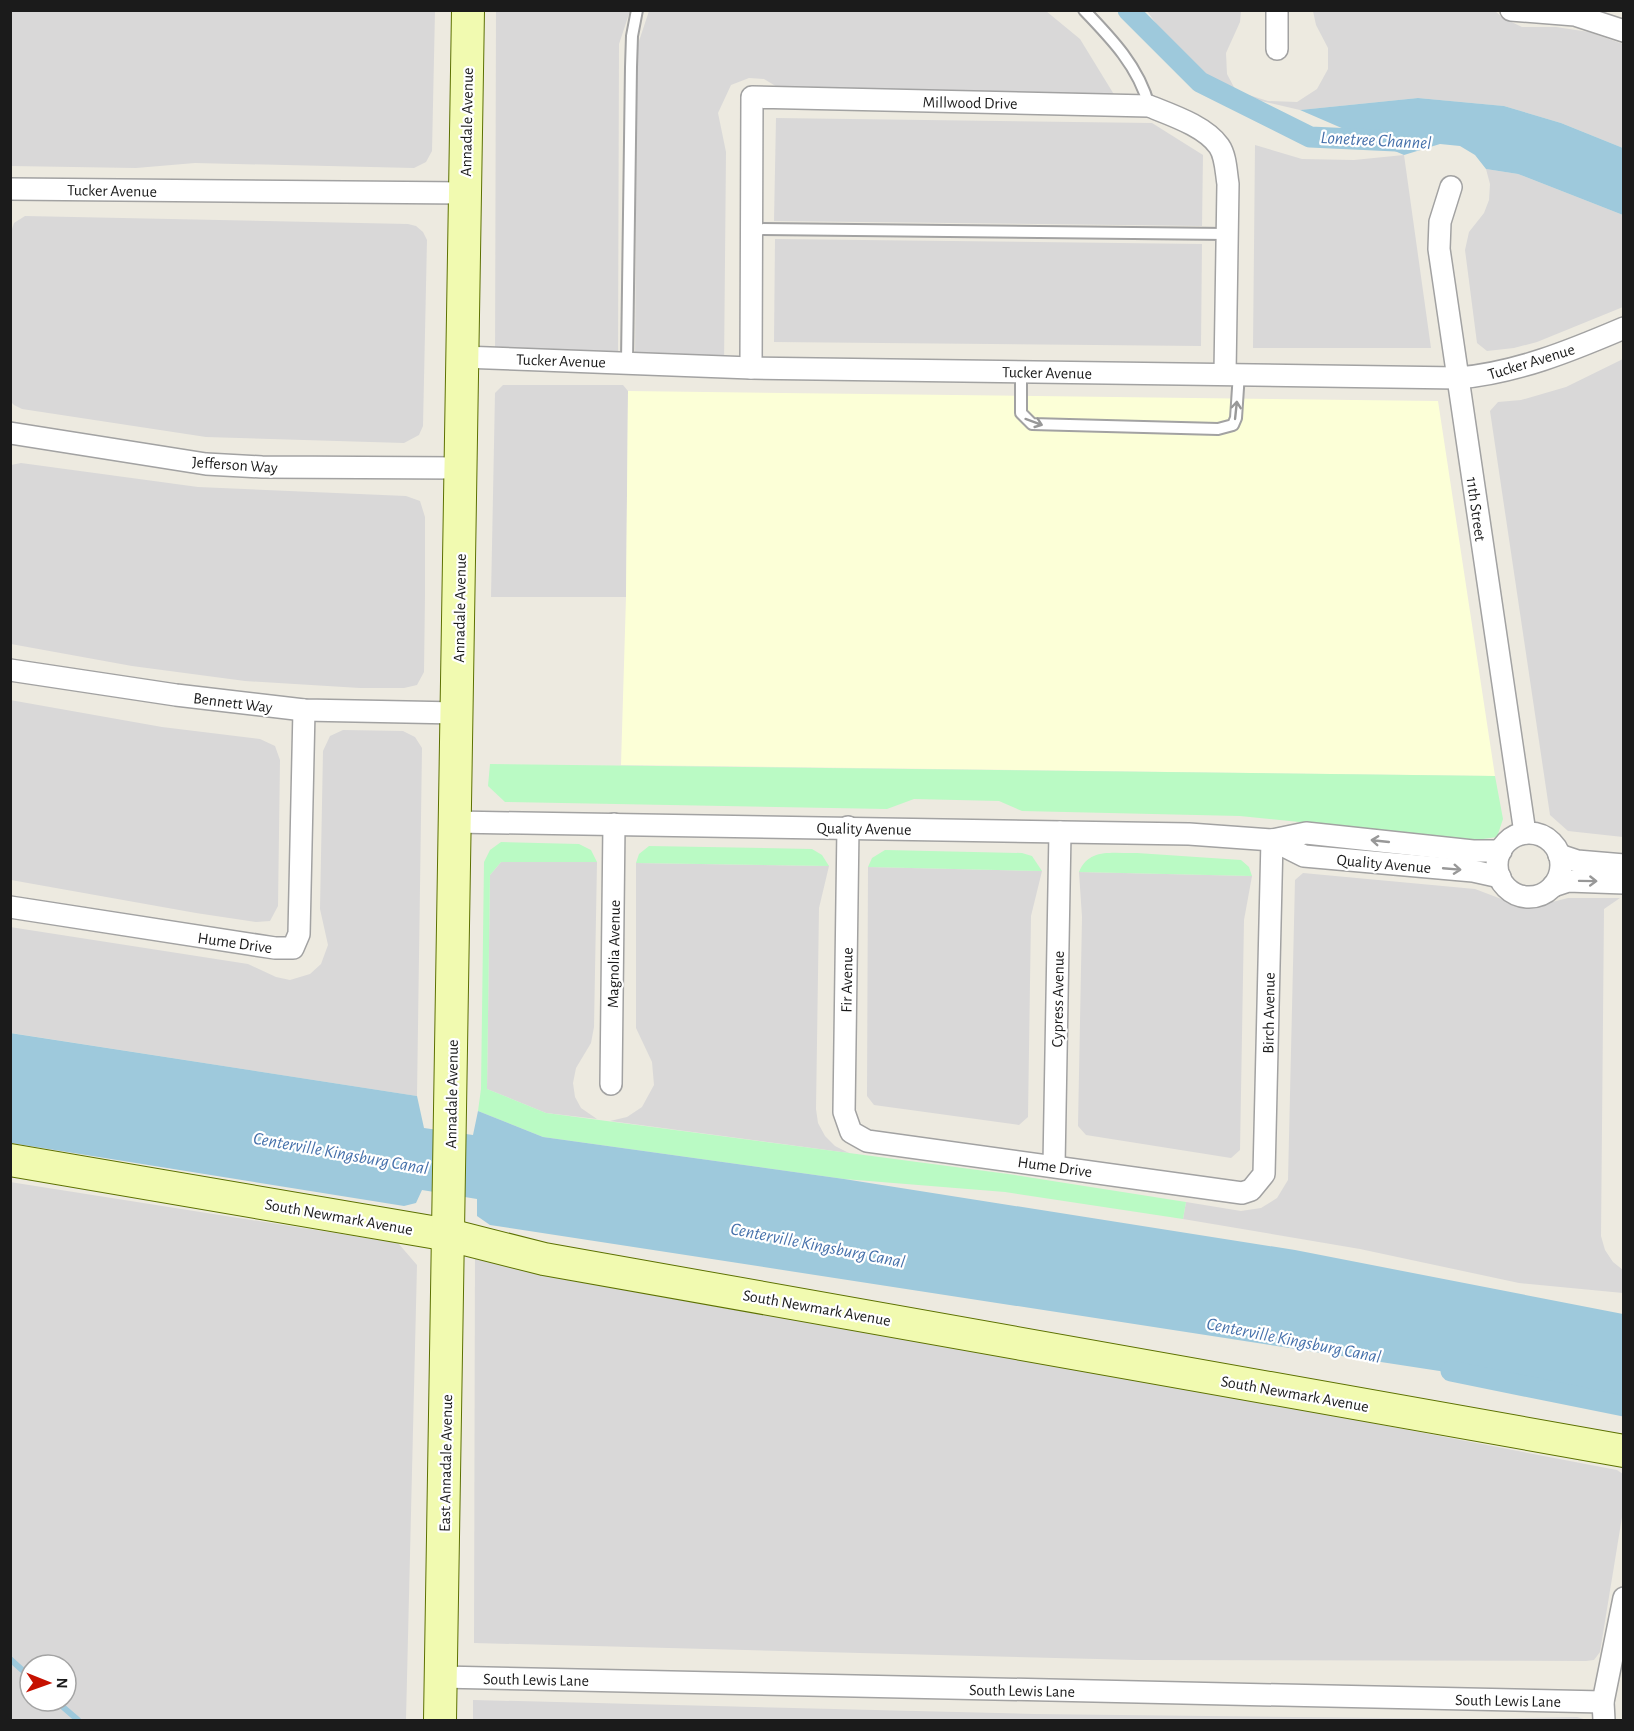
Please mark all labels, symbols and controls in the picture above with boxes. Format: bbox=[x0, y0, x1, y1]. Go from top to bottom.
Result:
street label: Annadale Avenue bbox=[458, 67, 476, 177]
street label: Millwood Drive bbox=[922, 94, 1018, 112]
water label: Lonetree Channel bbox=[1320, 129, 1432, 153]
street label: Tucker Avenue bbox=[67, 182, 157, 200]
street label: Tucker Avenue bbox=[1486, 341, 1577, 383]
street label: Tucker Avenue bbox=[516, 351, 606, 371]
street label: Tucker Avenue bbox=[1002, 364, 1092, 382]
one-way arrow bbox=[1230, 401, 1241, 421]
one-way arrow bbox=[1024, 417, 1043, 428]
street label: Jefferson Way bbox=[191, 454, 279, 477]
street label: 11th Street bbox=[1464, 476, 1488, 542]
street label: Annadale Avenue bbox=[451, 553, 469, 663]
street label: Bennett Way bbox=[192, 690, 274, 717]
street label: Quality Avenue bbox=[816, 820, 912, 839]
one-way arrow bbox=[1370, 835, 1390, 846]
street label: Quality Avenue bbox=[1336, 852, 1432, 877]
one-way arrow bbox=[1442, 864, 1462, 875]
one-way arrow bbox=[1577, 875, 1597, 887]
street label: Magnolia Avenue bbox=[605, 900, 623, 1008]
street label: Hume Drive bbox=[197, 930, 273, 956]
street label: Fir Avenue bbox=[838, 947, 856, 1013]
street label: Cypress Avenue bbox=[1049, 951, 1068, 1047]
street label: Birch Avenue bbox=[1260, 972, 1278, 1054]
street label: Annadale Avenue bbox=[443, 1039, 461, 1149]
water label: Centerville Kingsburg Canal bbox=[252, 1130, 430, 1178]
street label: Hume Drive bbox=[1017, 1154, 1093, 1180]
street label: South Newmark Avenue bbox=[264, 1196, 414, 1238]
water label: Centerville Kingsburg Canal bbox=[729, 1220, 907, 1272]
street label: South Newmark Avenue bbox=[742, 1287, 892, 1329]
water label: Centerville Kingsburg Canal bbox=[1205, 1315, 1383, 1367]
street label: South Newmark Avenue bbox=[1220, 1373, 1370, 1415]
street label: East Annadale Avenue bbox=[437, 1394, 455, 1532]
north arrow bbox=[18, 1653, 78, 1713]
street label: South Lewis Lane bbox=[483, 1671, 589, 1689]
text: N bbox=[54, 1678, 70, 1689]
street label: South Lewis Lane bbox=[969, 1682, 1075, 1700]
street label: South Lewis Lane bbox=[1455, 1692, 1561, 1710]

